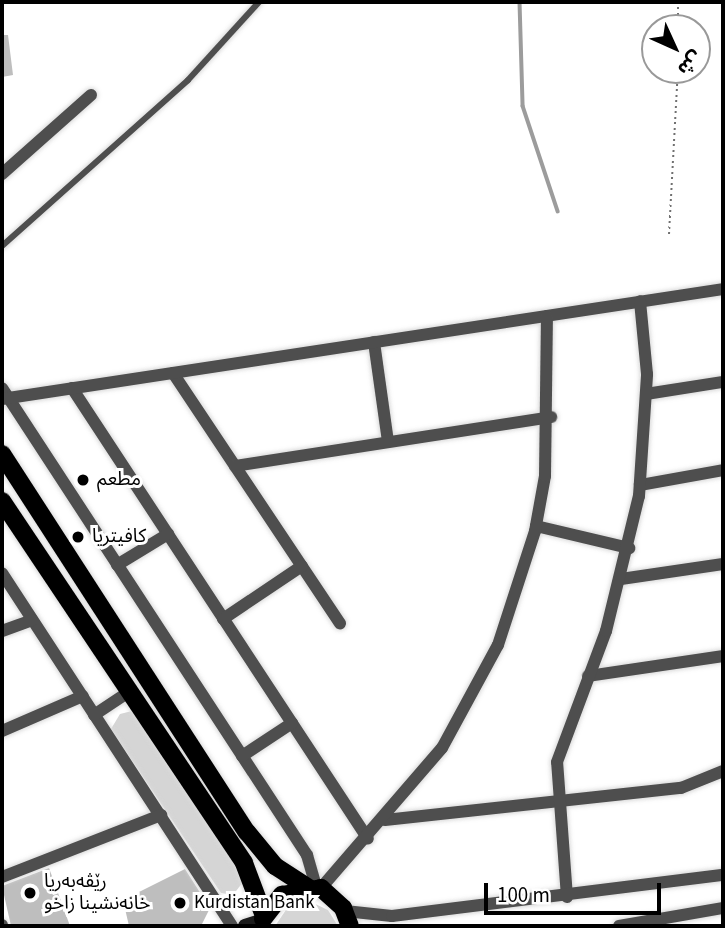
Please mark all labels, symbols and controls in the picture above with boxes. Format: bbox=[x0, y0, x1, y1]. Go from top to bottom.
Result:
north arrow bbox=[641, 14, 711, 84]
text: ش bbox=[671, 44, 709, 82]
place label: مطعم bbox=[97, 469, 141, 491]
marker: مطعم bbox=[75, 472, 91, 488]
place label: كافيتريا bbox=[92, 526, 146, 548]
marker: كافيتريا bbox=[70, 529, 86, 545]
scale bar bbox=[487, 869, 664, 913]
place label: رێڤه‌به‌ريا خانه‌نشينا زاخو bbox=[44, 871, 150, 915]
text: 100 m bbox=[497, 880, 550, 910]
marker: رێڤه‌به‌ريا خانه‌نشينا زاخو bbox=[22, 885, 38, 901]
place label: Kurdistan Bank bbox=[194, 892, 315, 914]
marker: Kurdistan Bank bbox=[172, 895, 188, 911]

